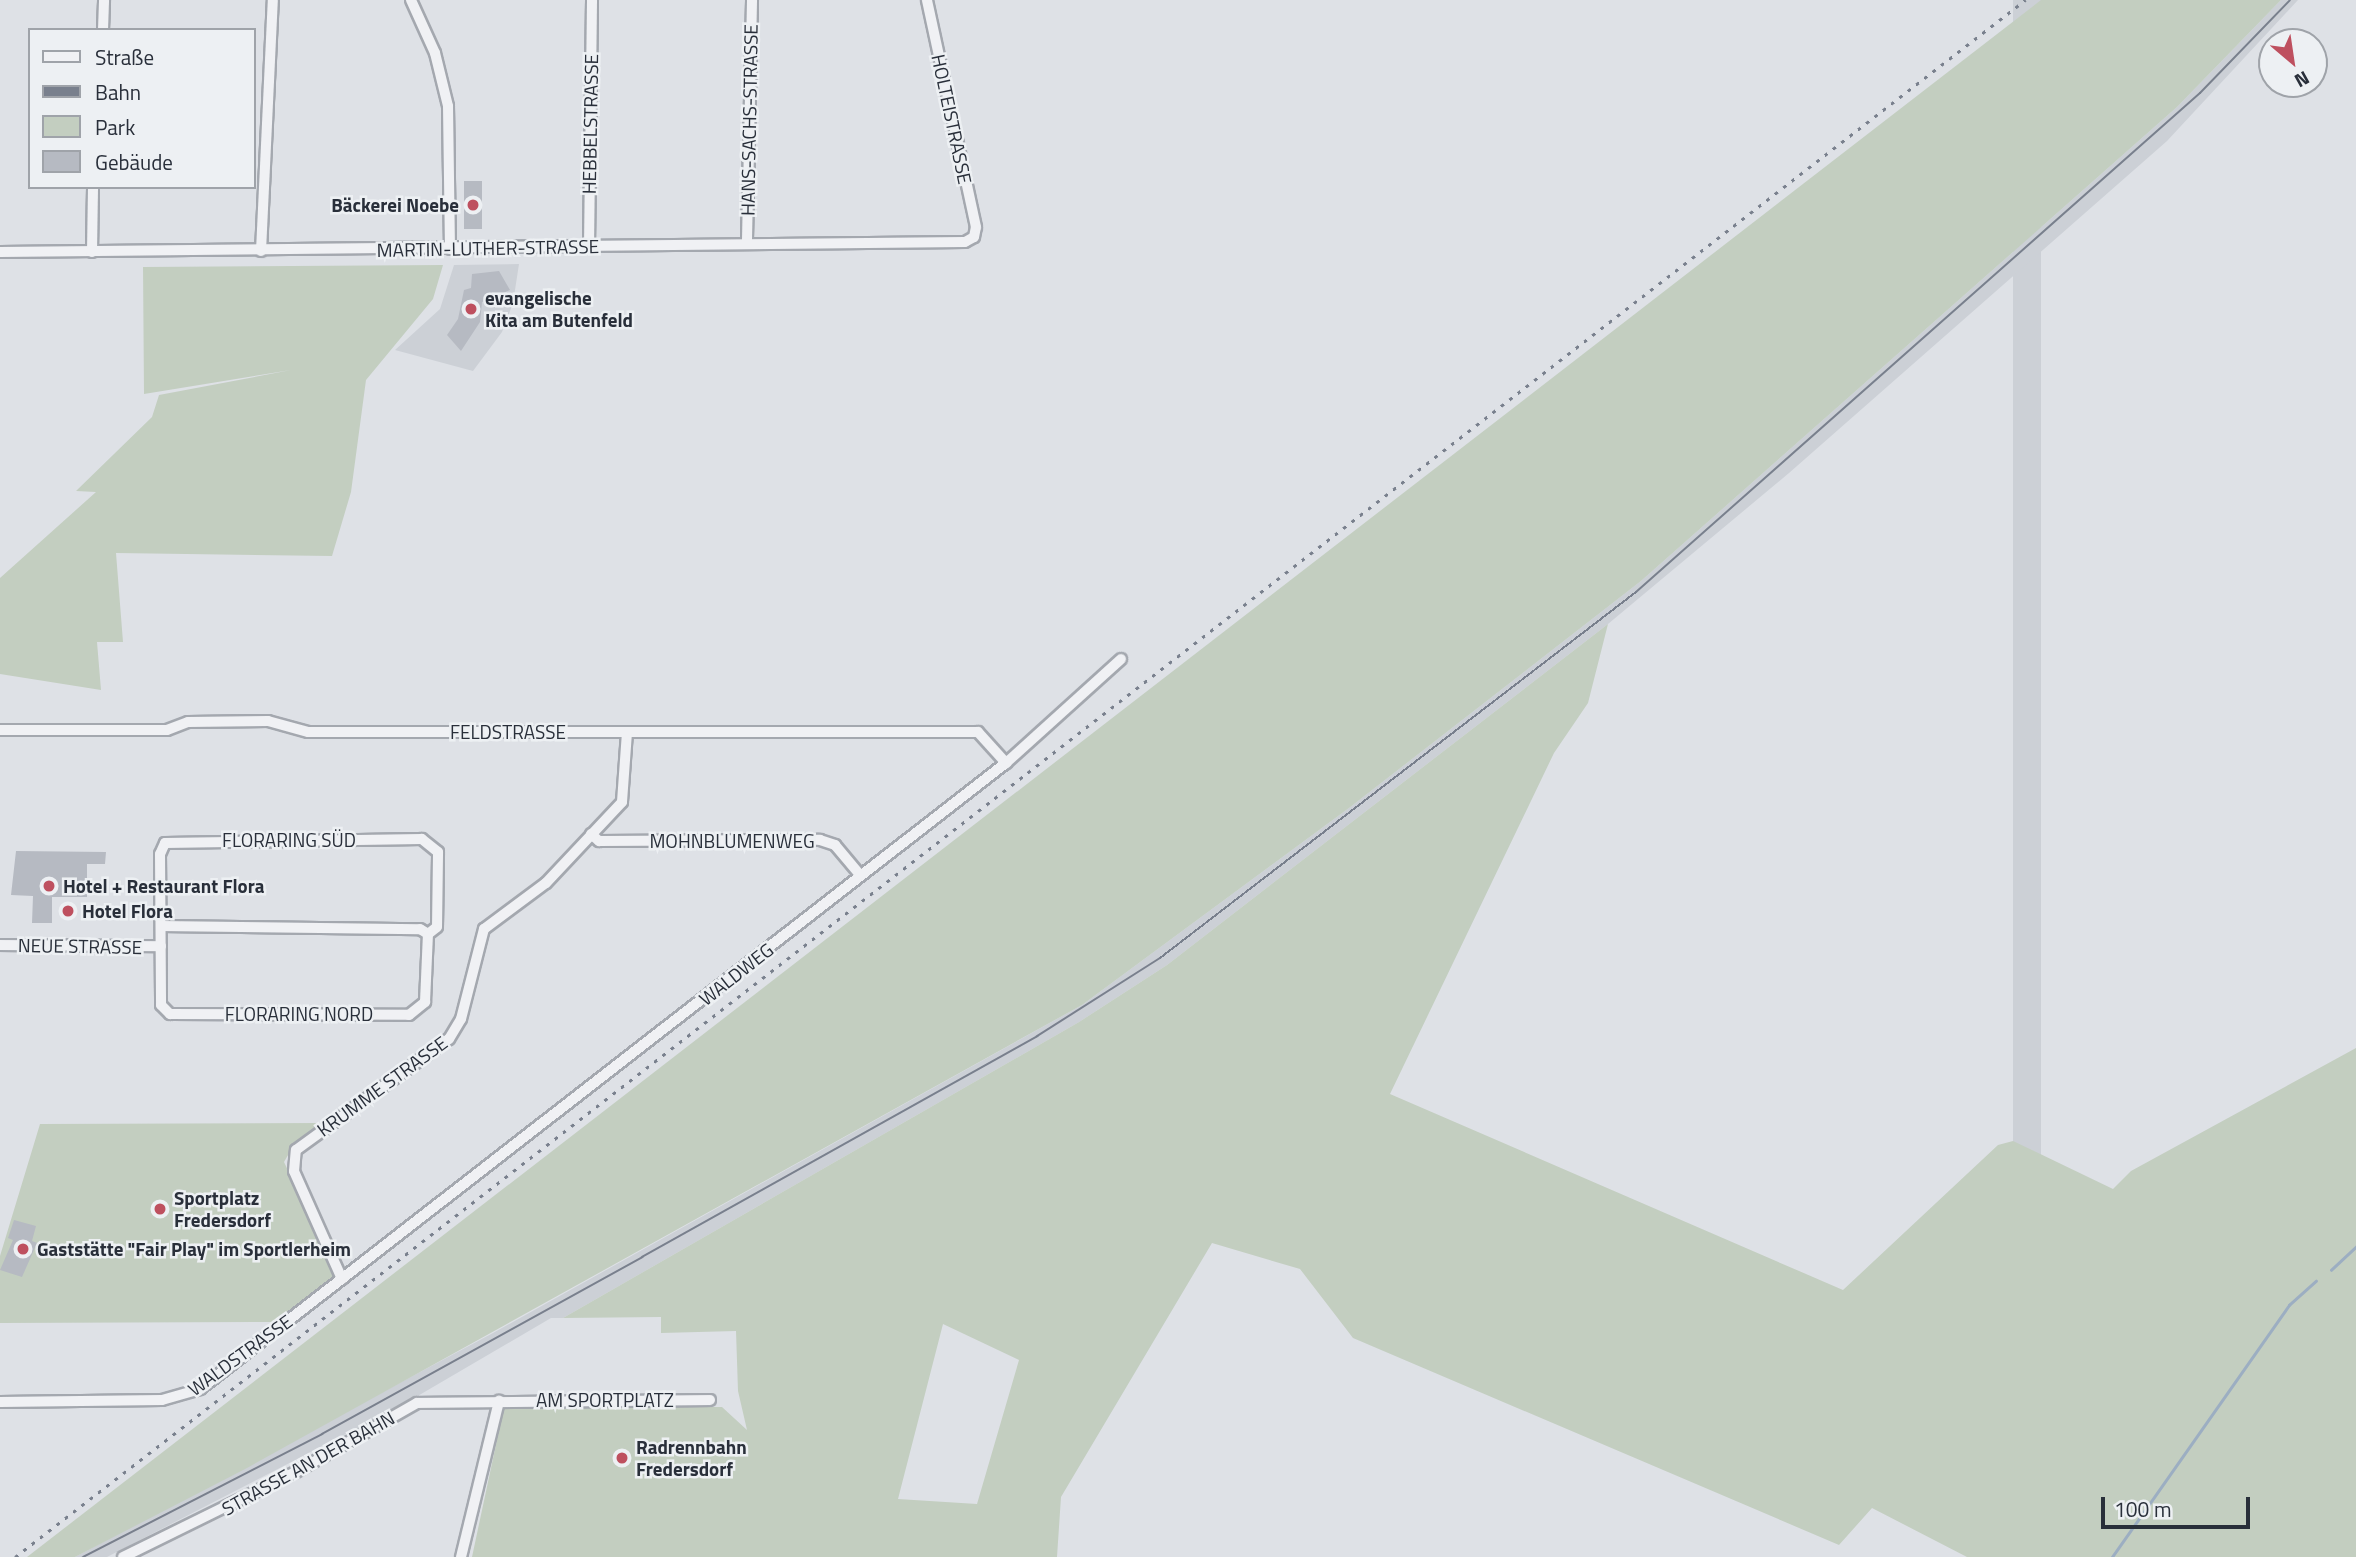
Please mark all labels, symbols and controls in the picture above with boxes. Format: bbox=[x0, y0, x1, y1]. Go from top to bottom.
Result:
street label: HANS-SACHS-STRASSE bbox=[736, 24, 762, 216]
legend bbox=[28, 28, 256, 189]
north arrow bbox=[2258, 28, 2328, 98]
text: Straße bbox=[95, 41, 154, 73]
street label: HOLTEISTRASSE bbox=[927, 52, 977, 186]
street label: HEBBELSTRASSE bbox=[577, 54, 603, 194]
text: N bbox=[2290, 64, 2315, 96]
text: Bahn bbox=[95, 76, 141, 108]
text: Park bbox=[95, 111, 135, 143]
text: Gebäude bbox=[95, 146, 173, 178]
place label: Bäckerei Noebe bbox=[331, 194, 459, 216]
marker: Bäckerei Noebe bbox=[465, 197, 481, 213]
street label: MARTIN-LUTHER-STRASSE bbox=[377, 235, 599, 261]
place label: evangelische Kita am Butenfeld bbox=[485, 287, 633, 331]
marker: evangelische Kita am Butenfeld bbox=[463, 301, 479, 317]
street label: FELDSTRASSE bbox=[450, 721, 566, 743]
street label: FLORARING SÜD bbox=[222, 829, 356, 851]
street label: MOHNBLUMENWEG bbox=[649, 830, 815, 852]
place label: Hotel + Restaurant Flora bbox=[63, 875, 264, 897]
marker: Hotel + Restaurant Flora bbox=[41, 878, 57, 894]
place label: Hotel Flora bbox=[82, 900, 173, 922]
marker: Hotel Flora bbox=[60, 903, 76, 919]
street label: NEUE STRASSE bbox=[18, 934, 142, 958]
street label: WALDWEG bbox=[694, 938, 778, 1010]
street label: FLORARING NORD bbox=[225, 1003, 373, 1025]
street label: KRUMME STRASSE bbox=[312, 1031, 452, 1141]
place label: Sportplatz Fredersdorf bbox=[174, 1187, 271, 1231]
marker: Sportplatz Fredersdorf bbox=[152, 1201, 168, 1217]
place label: Gaststätte "Fair Play" im Sportlerheim bbox=[37, 1238, 351, 1260]
marker: Gaststätte "Fair Play" im Sportlerheim bbox=[15, 1241, 31, 1257]
street label: WALDSTRASSE bbox=[183, 1310, 297, 1400]
street label: AM SPORTPLATZ bbox=[536, 1389, 674, 1411]
street label: STRASSE AN DER BAHN bbox=[218, 1406, 398, 1520]
place label: Radrennbahn Fredersdorf bbox=[636, 1436, 747, 1480]
marker: Radrennbahn Fredersdorf bbox=[614, 1450, 630, 1466]
scale bar bbox=[2104, 1484, 2253, 1528]
text: 100 m bbox=[2114, 1493, 2171, 1525]

